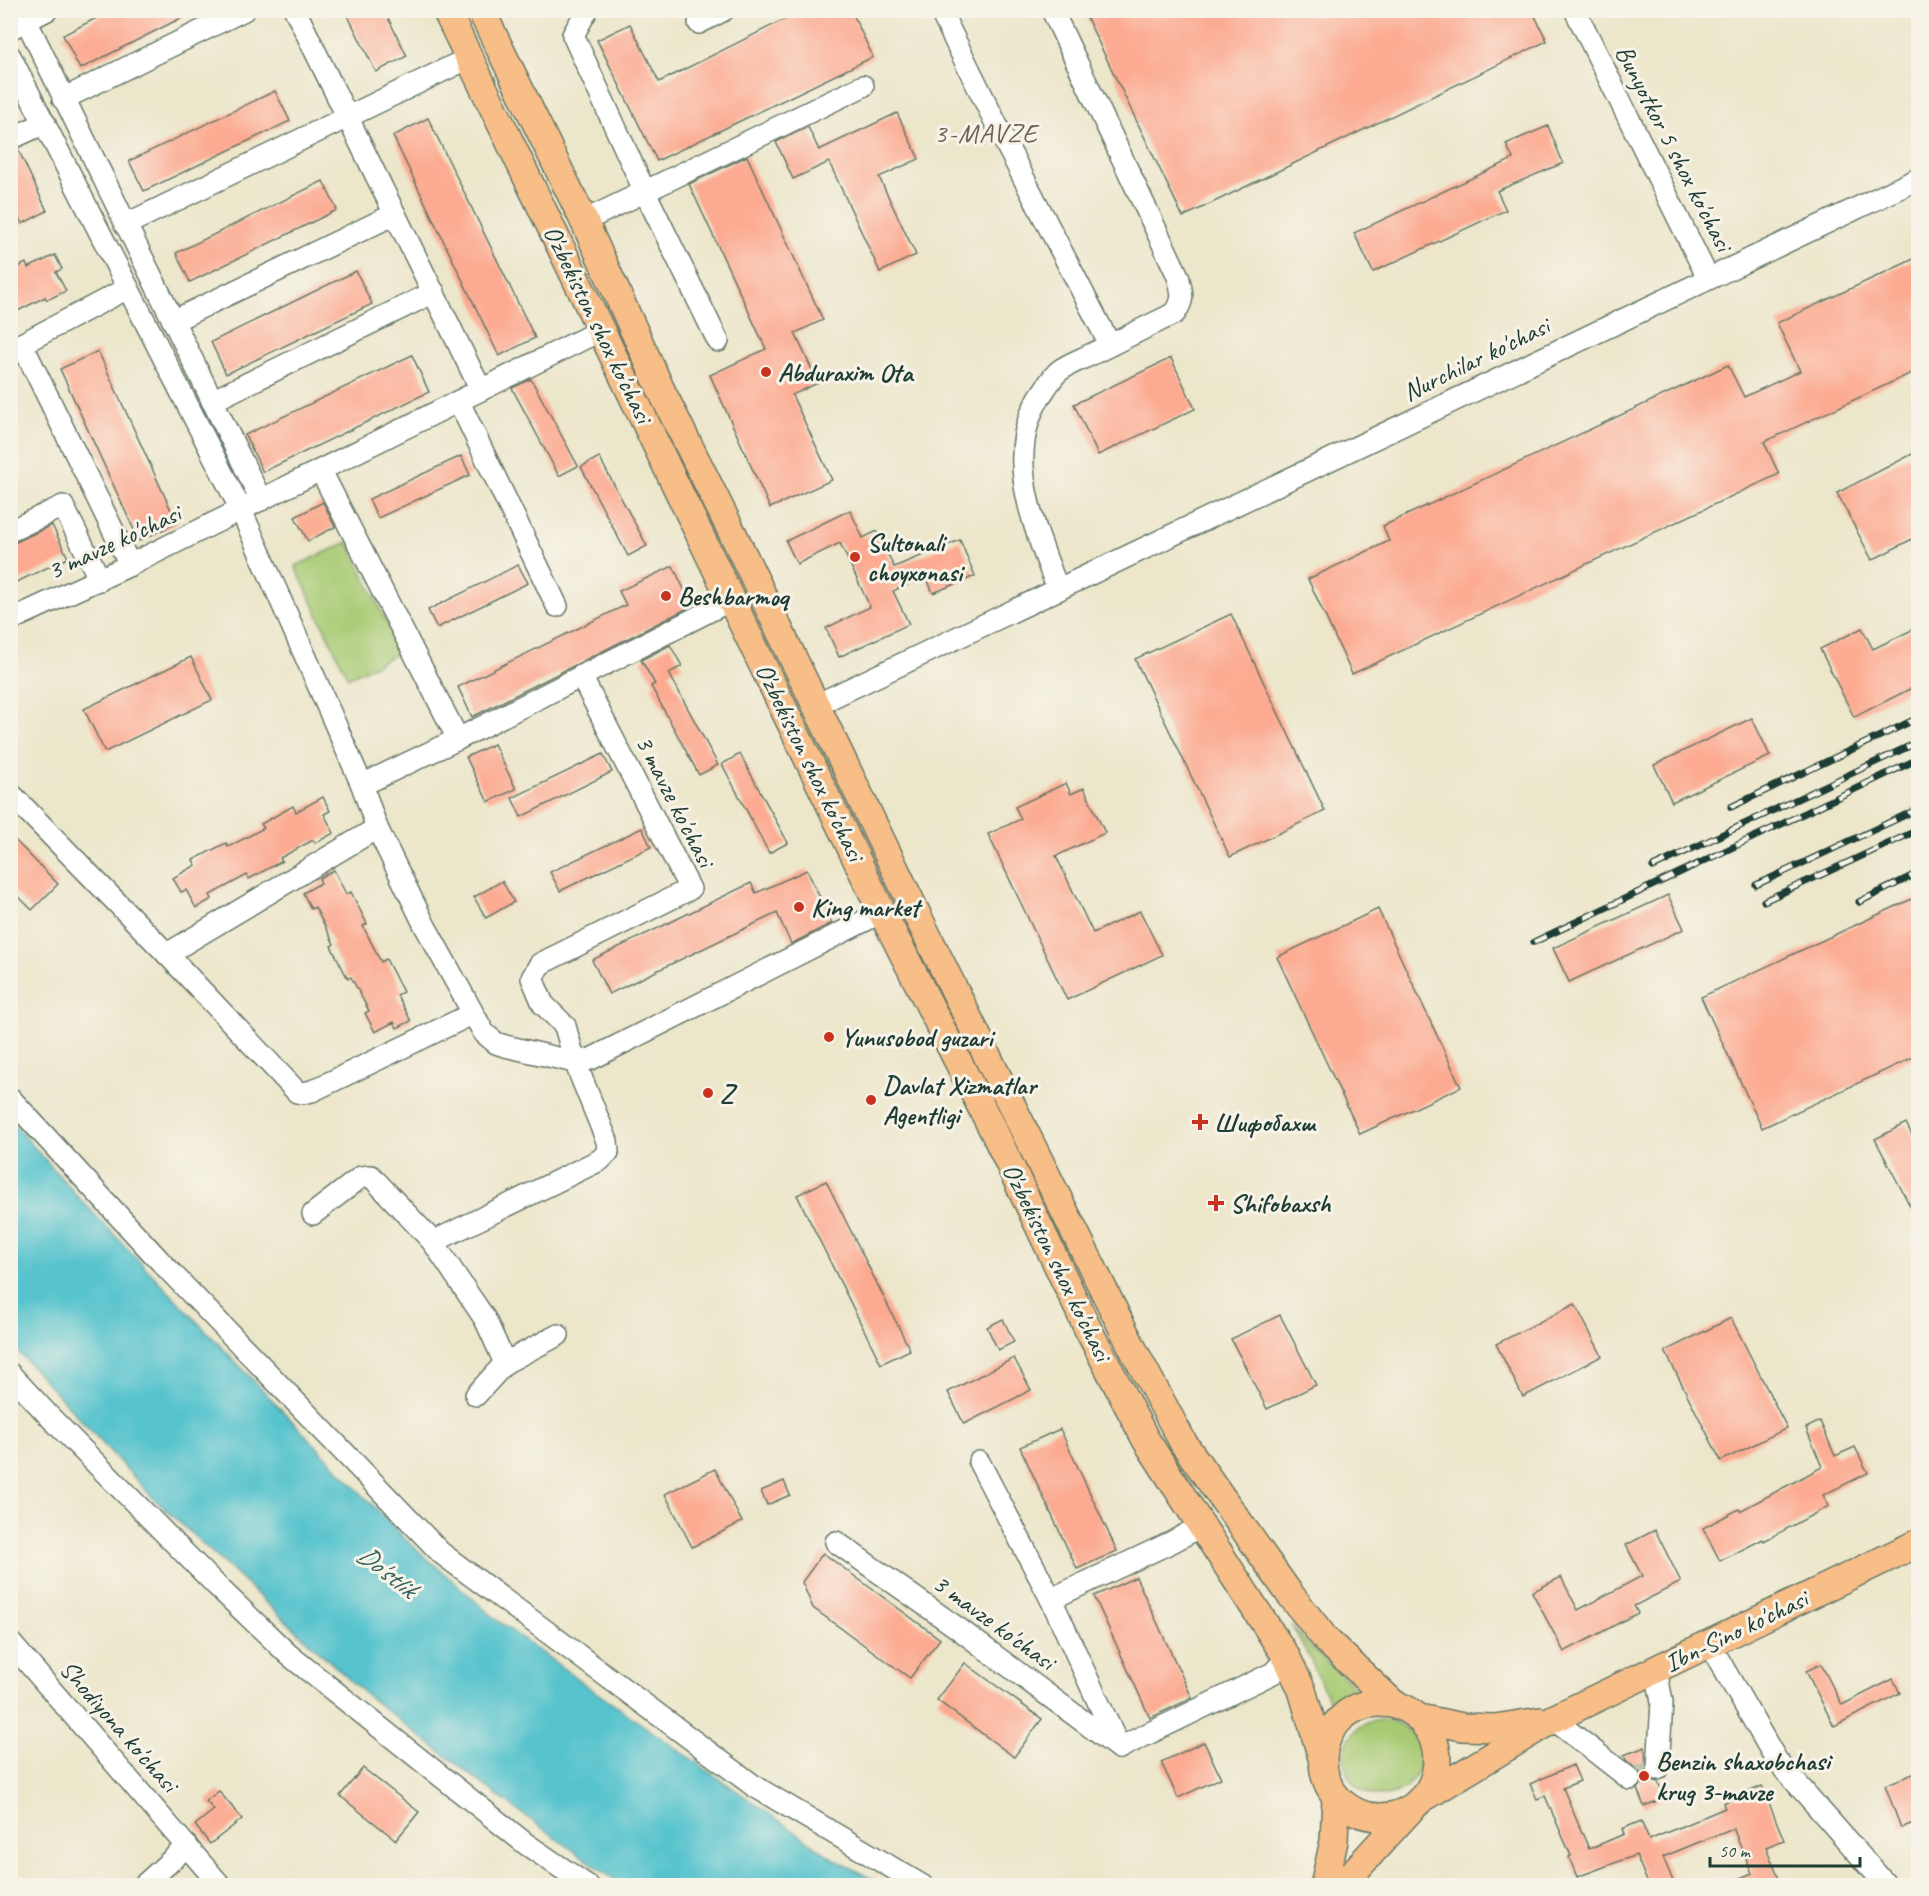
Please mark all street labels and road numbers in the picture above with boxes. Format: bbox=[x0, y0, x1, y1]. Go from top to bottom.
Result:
street label: Bunyotkor 5 shox ko'chasi bbox=[1608, 40, 1742, 259]
street label: O'zbekiston shox ko'chasi bbox=[536, 220, 661, 431]
street label: Nurchilar ko'chasi bbox=[1397, 308, 1557, 409]
street label: 3 mavze ko'chasi bbox=[42, 495, 189, 587]
street label: O'zbekiston shox ko'chasi bbox=[748, 658, 873, 869]
street label: 3 mavze ko'chasi bbox=[628, 730, 724, 875]
street label: O'zbekiston shox ko'chasi bbox=[995, 1158, 1120, 1369]
street label: 3 mavze ko'chasi bbox=[926, 1567, 1064, 1679]
street label: Ibn-Sino ko'chasi bbox=[1659, 1581, 1816, 1680]
street label: Shodiyona ko'chasi bbox=[53, 1653, 188, 1801]

